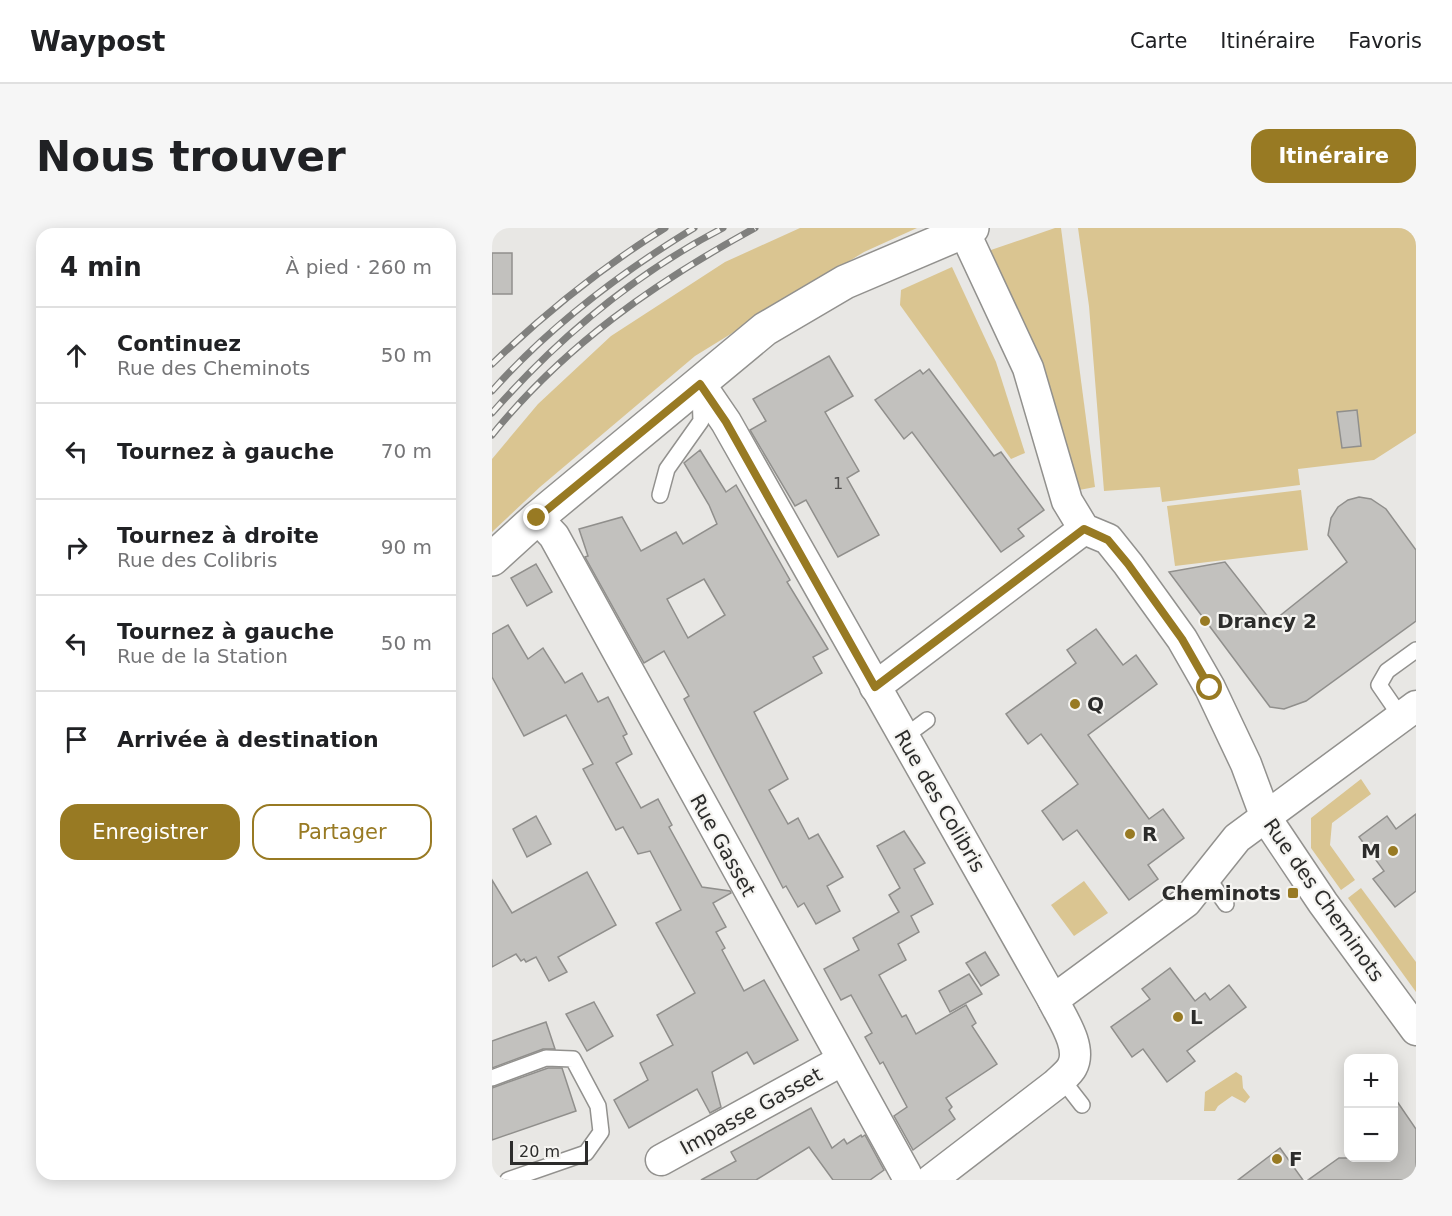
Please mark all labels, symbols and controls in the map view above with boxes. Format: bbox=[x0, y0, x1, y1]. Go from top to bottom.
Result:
text: Waypost bbox=[30, 25, 166, 58]
text: Carte bbox=[1130, 29, 1187, 53]
text: Itinéraire bbox=[1220, 29, 1315, 53]
text: Favoris bbox=[1348, 29, 1422, 53]
button: Itinéraire bbox=[1251, 129, 1416, 183]
text: Nous trouver bbox=[36, 132, 346, 181]
text: 4 min bbox=[60, 252, 142, 282]
text: À pied · 260 m bbox=[286, 255, 432, 279]
text: Continuez bbox=[117, 331, 241, 356]
icon: ahead bbox=[60, 339, 93, 372]
text: 50 m bbox=[381, 343, 432, 367]
text: Rue des Cheminots bbox=[117, 356, 310, 380]
icon: left bbox=[60, 435, 93, 468]
text: Tournez à gauche bbox=[117, 439, 334, 464]
text: 70 m bbox=[381, 439, 432, 463]
house number: 1 bbox=[833, 474, 843, 493]
route end bbox=[523, 504, 549, 530]
text: Tournez à droite bbox=[117, 523, 319, 548]
icon: right bbox=[60, 531, 93, 564]
text: 90 m bbox=[381, 535, 432, 559]
text: Rue des Colibris bbox=[117, 548, 277, 572]
place label: Drancy 2 bbox=[1217, 609, 1317, 633]
marker: Drancy 2 bbox=[1198, 614, 1212, 628]
text: Tournez à gauche bbox=[117, 619, 334, 644]
icon: left bbox=[60, 627, 93, 660]
text: 50 m bbox=[381, 631, 432, 655]
text: Rue de la Station bbox=[117, 644, 288, 668]
route start bbox=[1196, 674, 1222, 700]
place label: Q bbox=[1087, 692, 1104, 716]
marker: Q bbox=[1068, 697, 1082, 711]
icon: arrive bbox=[60, 723, 93, 756]
street label: Rue des Colibris bbox=[890, 726, 990, 876]
text: Arrivée à destination bbox=[117, 727, 379, 752]
street label: Rue Gasset bbox=[685, 790, 761, 900]
button: Enregistrer bbox=[60, 804, 240, 860]
button: Partager bbox=[252, 804, 432, 860]
street label: Rue des Cheminots bbox=[1259, 814, 1389, 986]
place label: R bbox=[1142, 822, 1157, 846]
marker: R bbox=[1123, 827, 1137, 841]
place label: M bbox=[1361, 839, 1381, 863]
marker: M bbox=[1386, 844, 1400, 858]
place label: Cheminots bbox=[1161, 881, 1281, 905]
marker: Cheminots bbox=[1286, 886, 1300, 900]
place label: L bbox=[1190, 1005, 1203, 1029]
marker: L bbox=[1171, 1010, 1185, 1024]
map controls bbox=[1344, 1054, 1398, 1162]
button: + bbox=[1344, 1054, 1398, 1108]
street label: Impasse Gasset bbox=[676, 1062, 826, 1160]
button: − bbox=[1344, 1108, 1398, 1162]
scale bar bbox=[510, 1138, 588, 1166]
text: 20 m bbox=[519, 1142, 560, 1161]
place label: F bbox=[1289, 1147, 1303, 1171]
marker: F bbox=[1270, 1152, 1284, 1166]

